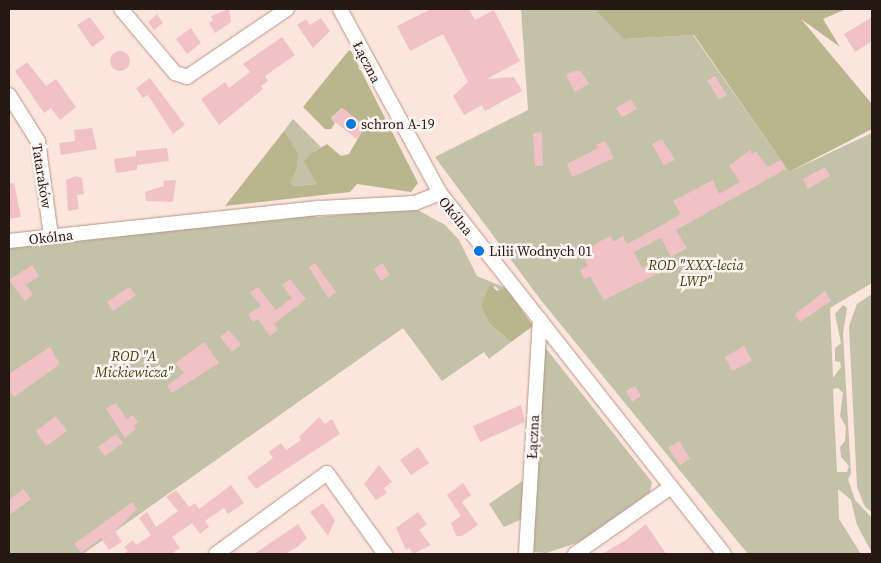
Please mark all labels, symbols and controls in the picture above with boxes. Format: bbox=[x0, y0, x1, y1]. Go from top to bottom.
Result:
street label: Łączna bbox=[349, 38, 385, 86]
place label: schron A-19 bbox=[361, 116, 435, 132]
marker: schron A-19 bbox=[345, 118, 357, 130]
street label: Tataraków bbox=[29, 142, 55, 210]
street label: Okólna bbox=[435, 193, 477, 239]
street label: Okólna bbox=[28, 226, 74, 248]
place label: Lilii Wodnych 01 bbox=[489, 243, 593, 259]
marker: Lilii Wodnych 01 bbox=[473, 245, 485, 257]
park label: ROD "XXX-lecia LWP" bbox=[648, 257, 744, 290]
park label: ROD "A Mickiewicza" bbox=[95, 348, 173, 381]
street label: Łączna bbox=[523, 414, 543, 460]

